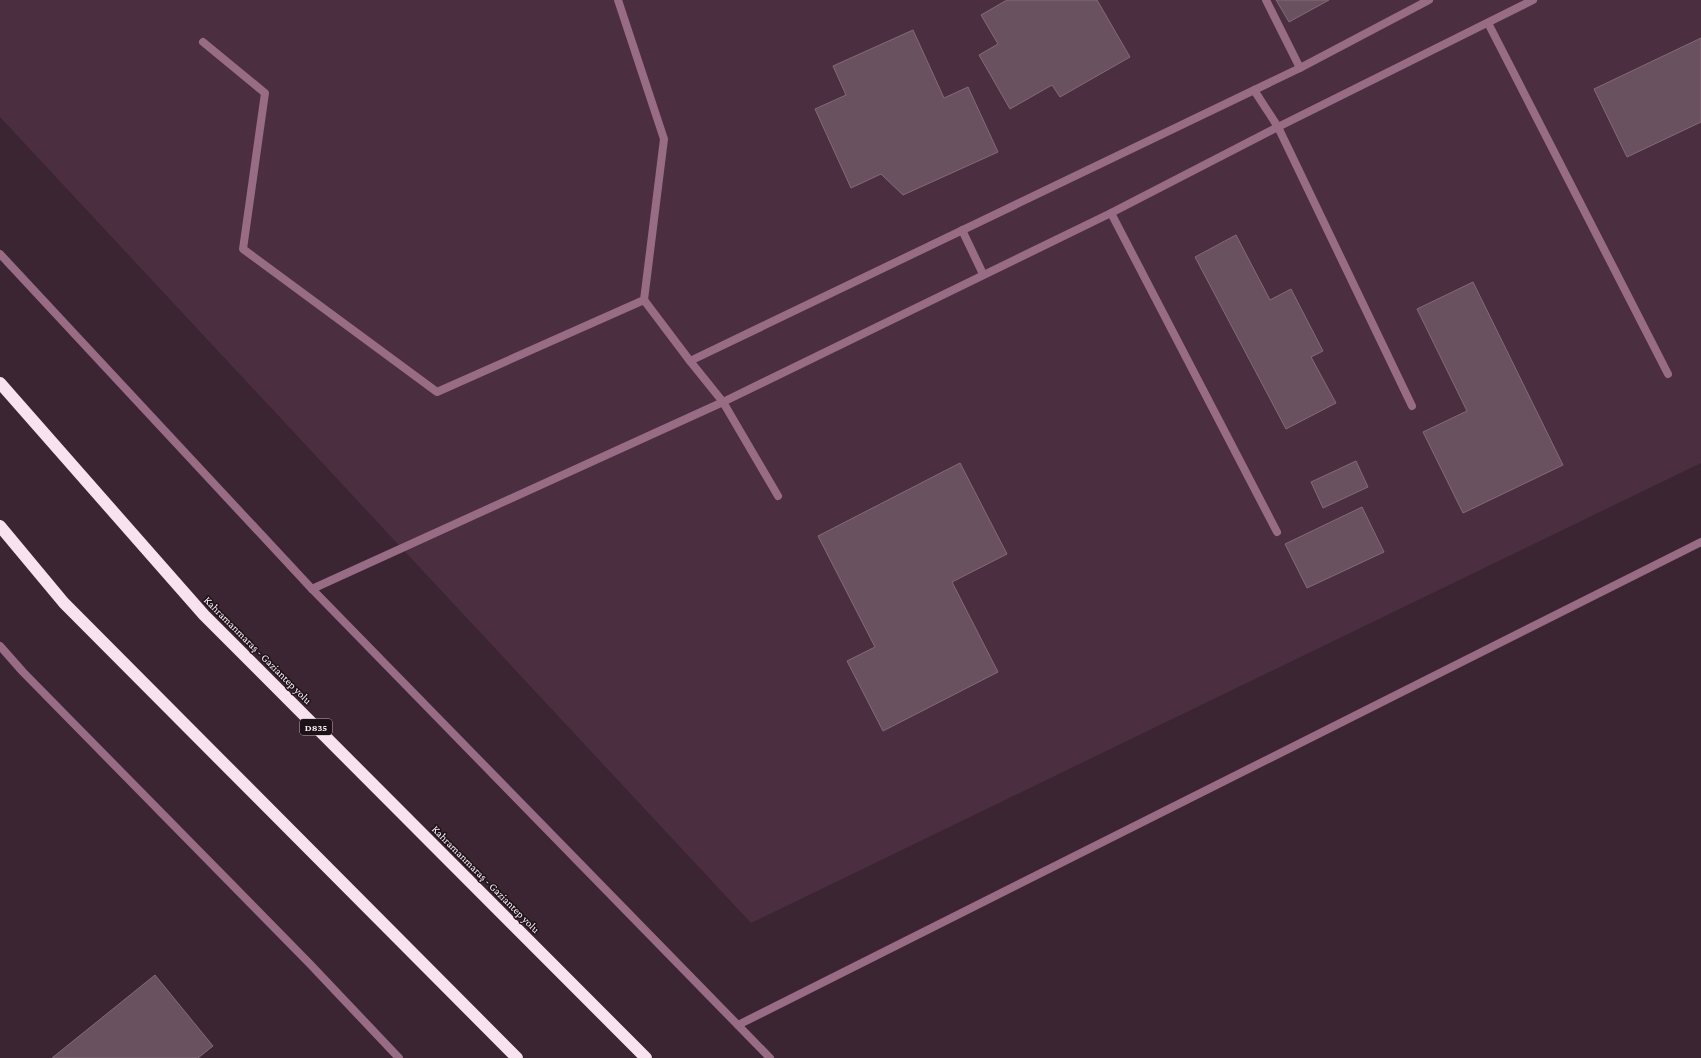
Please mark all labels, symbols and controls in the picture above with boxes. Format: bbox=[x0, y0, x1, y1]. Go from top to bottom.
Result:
street label: Kahramanmaraş - Gaziantep yolu bbox=[201, 594, 314, 707]
road number: D835 bbox=[300, 719, 332, 735]
street label: Kahramanmaraş - Gaziantep yolu bbox=[429, 823, 542, 936]

